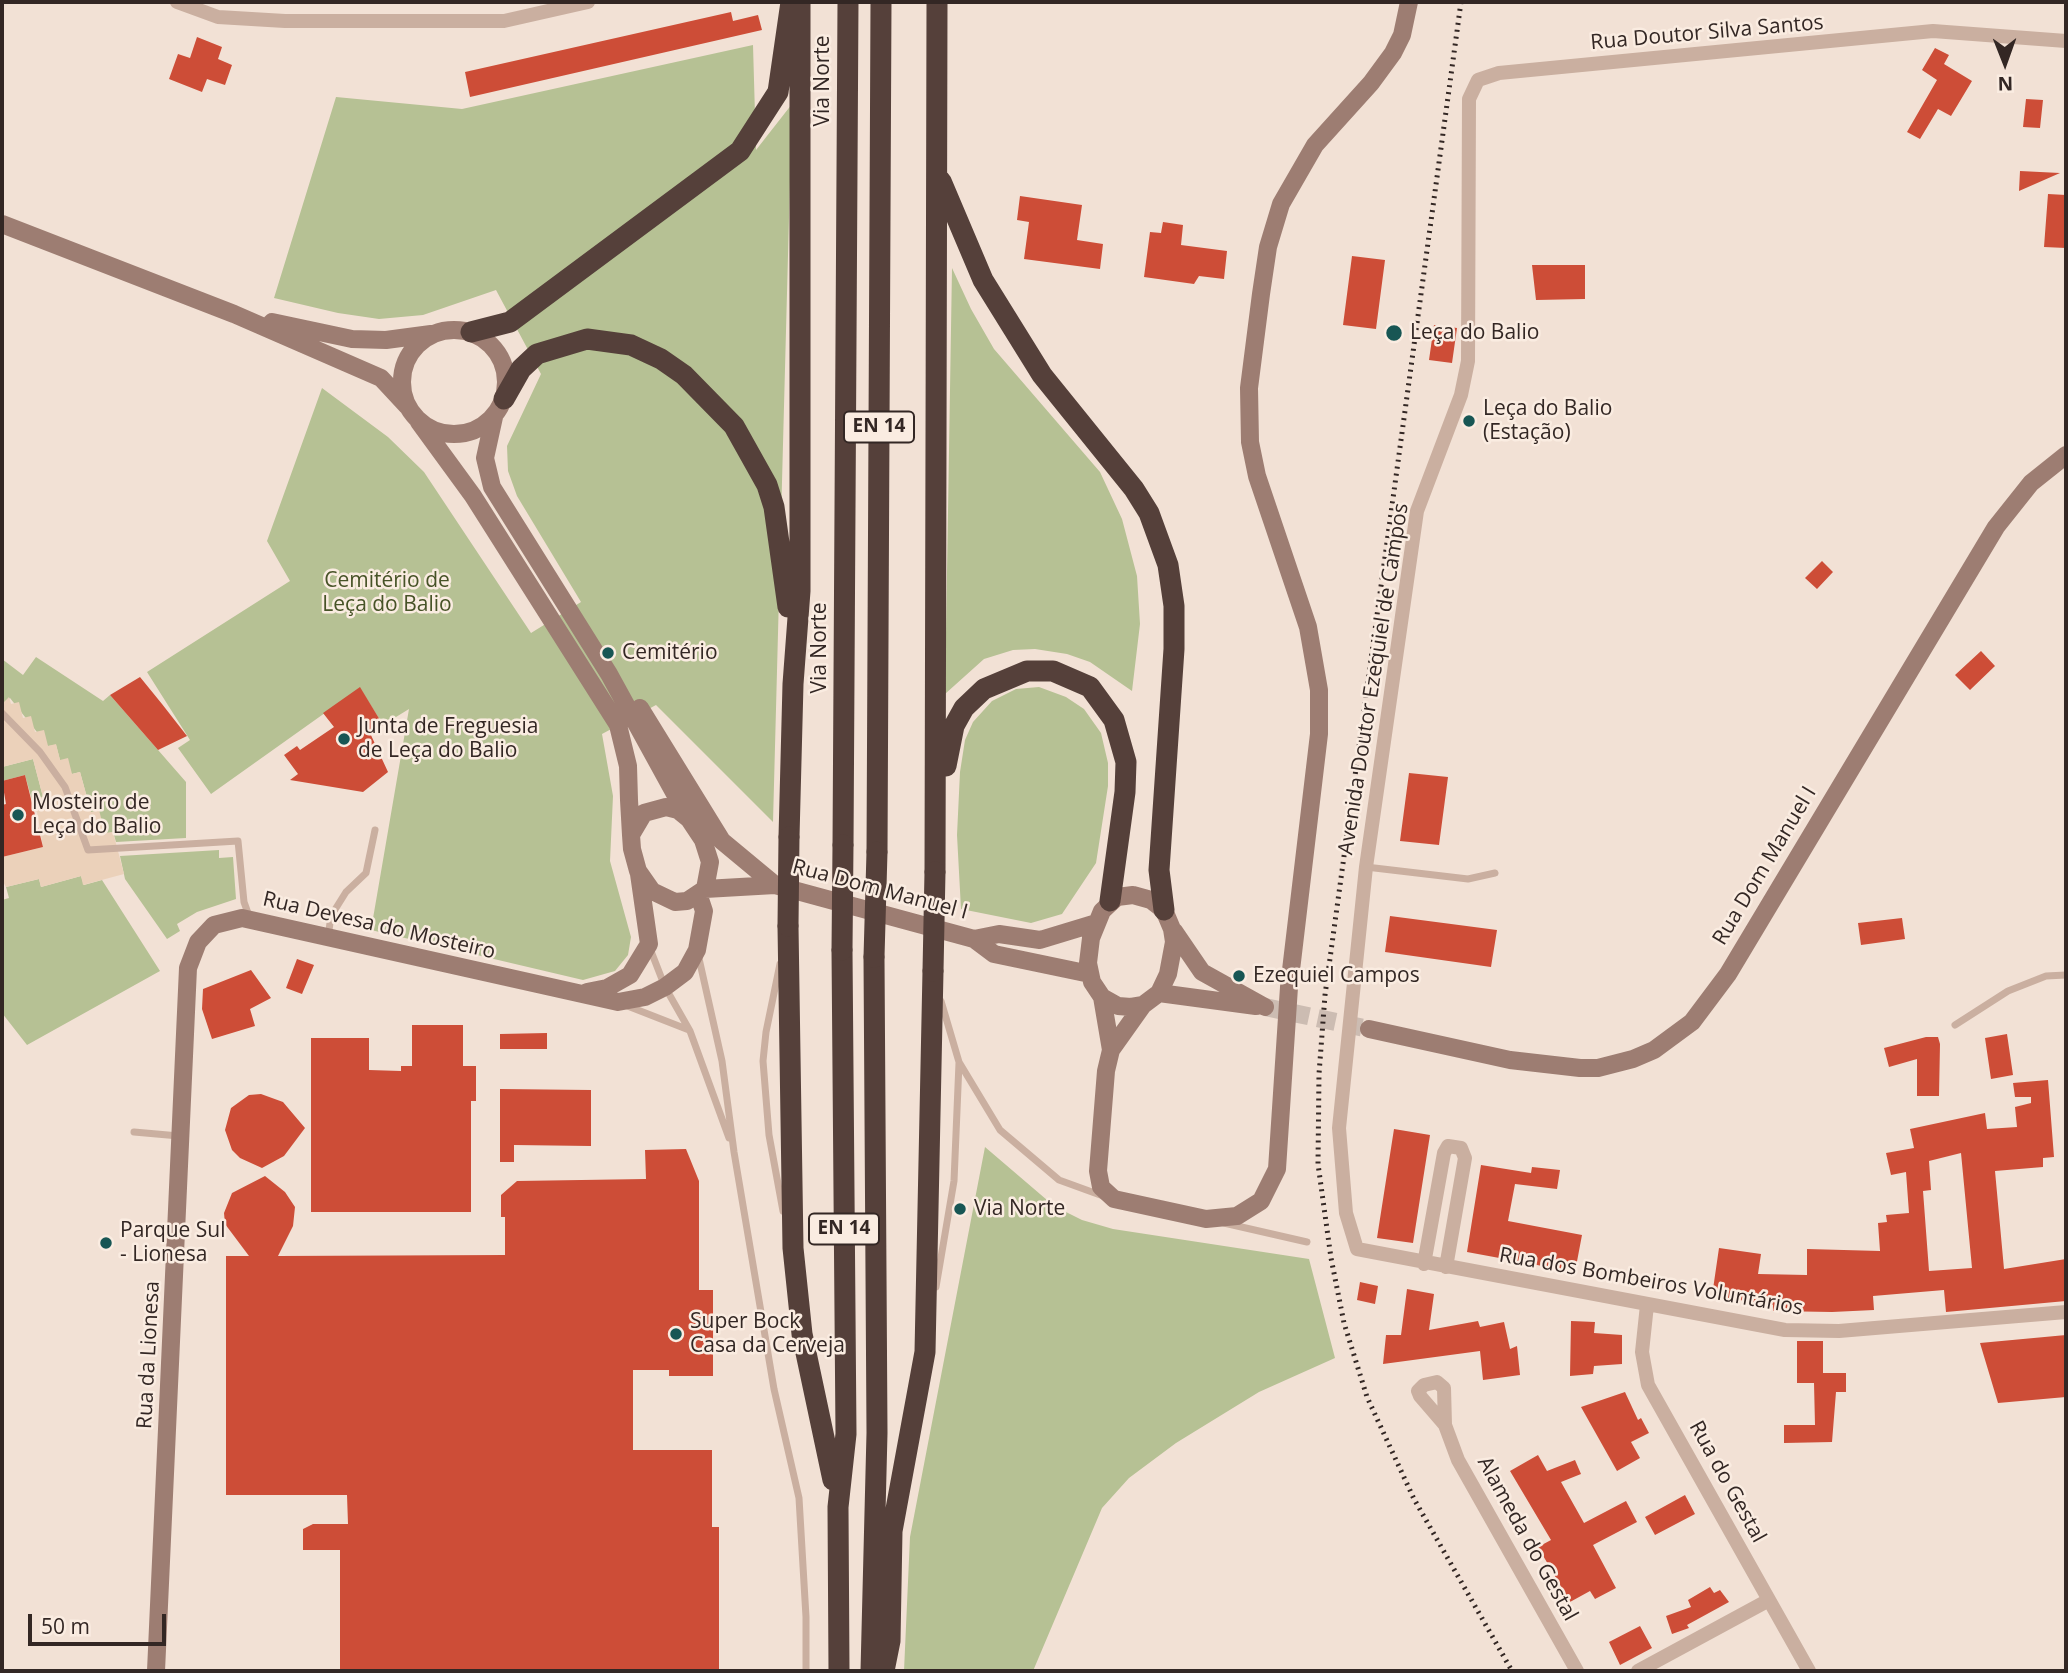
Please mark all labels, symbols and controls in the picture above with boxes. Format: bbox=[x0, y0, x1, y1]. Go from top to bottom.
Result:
street label: Rua Doutor Silva Santos bbox=[1589, 10, 1825, 56]
north arrow bbox=[1970, 28, 2040, 98]
street label: Via Norte bbox=[810, 35, 836, 127]
text: N bbox=[1997, 71, 2013, 97]
place label: Leça do Balio bbox=[1410, 320, 1539, 346]
marker: Leça do Balio bbox=[1384, 323, 1404, 343]
place label: Leça do Balio (Estação) bbox=[1483, 396, 1612, 446]
road number: EN 14 bbox=[844, 412, 914, 442]
marker: Leça do Balio (Estação) bbox=[1461, 413, 1477, 429]
street label: Avenida Doutor Ezequiel de Campos bbox=[1334, 502, 1414, 856]
park label: Cemitério de Leça do Balio bbox=[322, 568, 452, 618]
street label: Via Norte bbox=[807, 602, 833, 694]
place label: Cemitério bbox=[622, 640, 718, 666]
marker: Cemitério bbox=[600, 645, 616, 661]
place label: Junta de Freguesia de Leça do Balio bbox=[358, 714, 538, 764]
marker: Junta de Freguesia de Leça do Balio bbox=[336, 731, 352, 747]
street label: Rua Dom Manuel I bbox=[1708, 782, 1822, 950]
place label: Mosteiro de Leça do Balio bbox=[32, 790, 161, 840]
marker: Mosteiro de Leça do Balio bbox=[10, 807, 26, 823]
street label: Rua Dom Manuel I bbox=[790, 854, 970, 926]
street label: Rua Devesa do Mosteiro bbox=[260, 887, 498, 965]
place label: Ezequiel Campos bbox=[1253, 963, 1420, 989]
marker: Ezequiel Campos bbox=[1231, 968, 1247, 984]
place label: Via Norte bbox=[974, 1196, 1065, 1222]
marker: Via Norte bbox=[952, 1201, 968, 1217]
road number: EN 14 bbox=[809, 1214, 879, 1245]
place label: Parque Sul - Lionesa bbox=[120, 1218, 226, 1268]
marker: Parque Sul - Lionesa bbox=[98, 1235, 114, 1251]
street label: Rua dos Bombeiros Voluntários bbox=[1497, 1243, 1805, 1321]
street label: Rua da Lionesa bbox=[133, 1280, 165, 1430]
place label: Super Bock Casa da Cerveja bbox=[690, 1309, 845, 1359]
marker: Super Bock Casa da Cerveja bbox=[668, 1326, 684, 1342]
street label: Rua do Gestal bbox=[1683, 1417, 1771, 1547]
street label: Alameda do Gestal bbox=[1471, 1452, 1583, 1626]
scale bar bbox=[32, 1600, 170, 1644]
text: 50 m bbox=[41, 1612, 90, 1640]

